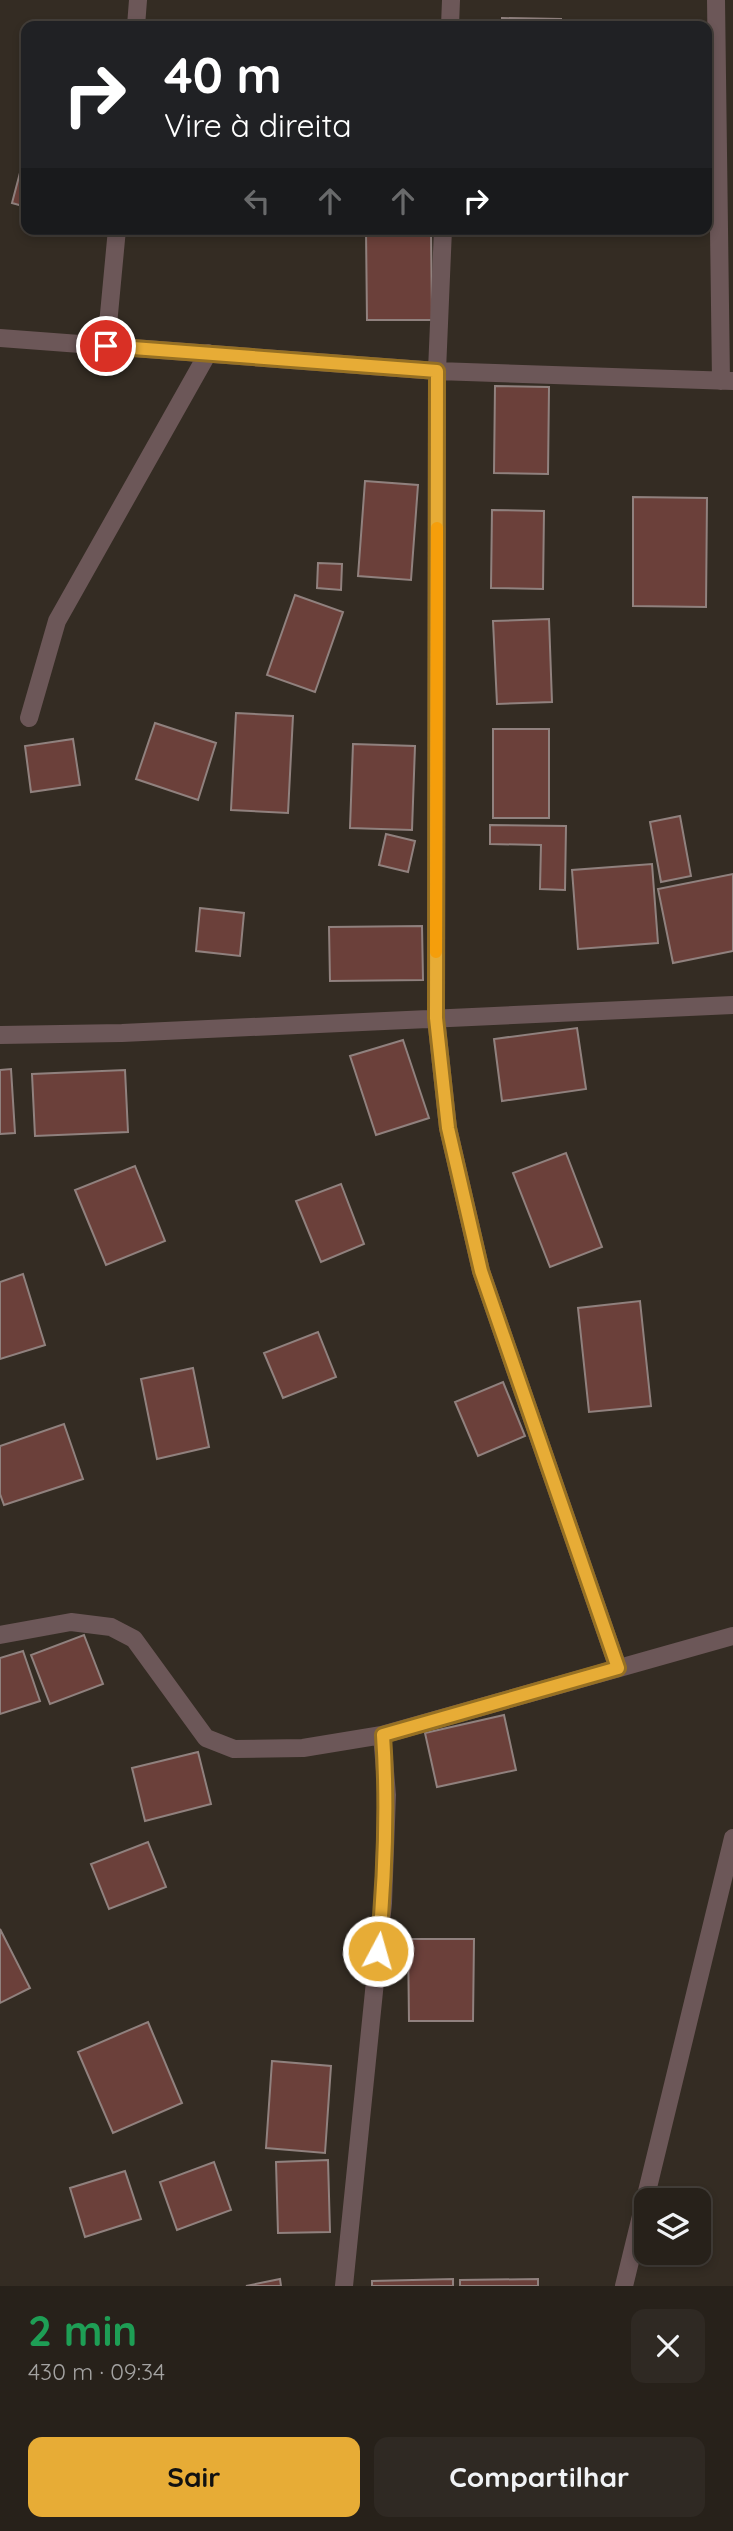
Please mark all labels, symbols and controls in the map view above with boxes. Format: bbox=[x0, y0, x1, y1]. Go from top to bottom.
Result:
text: 40 m bbox=[164, 44, 282, 105]
icon: right bbox=[49, 49, 140, 140]
text: Vire à direita bbox=[164, 105, 352, 145]
icon: left bbox=[238, 182, 276, 220]
icon: ahead bbox=[311, 182, 349, 220]
icon: ahead bbox=[384, 182, 422, 220]
icon: right bbox=[457, 182, 495, 220]
pin bbox=[76, 316, 136, 376]
icon: arrive bbox=[87, 327, 125, 365]
position arrow bbox=[341, 1914, 415, 1988]
map controls bbox=[634, 2188, 711, 2265]
button: layers bbox=[634, 2188, 711, 2265]
text: 2 min bbox=[28, 2304, 137, 2357]
button: close bbox=[631, 2309, 705, 2383]
text: 430 m · 09:34 bbox=[28, 2357, 165, 2386]
button: Sair bbox=[28, 2437, 360, 2517]
button: Compartilhar bbox=[374, 2437, 705, 2517]

